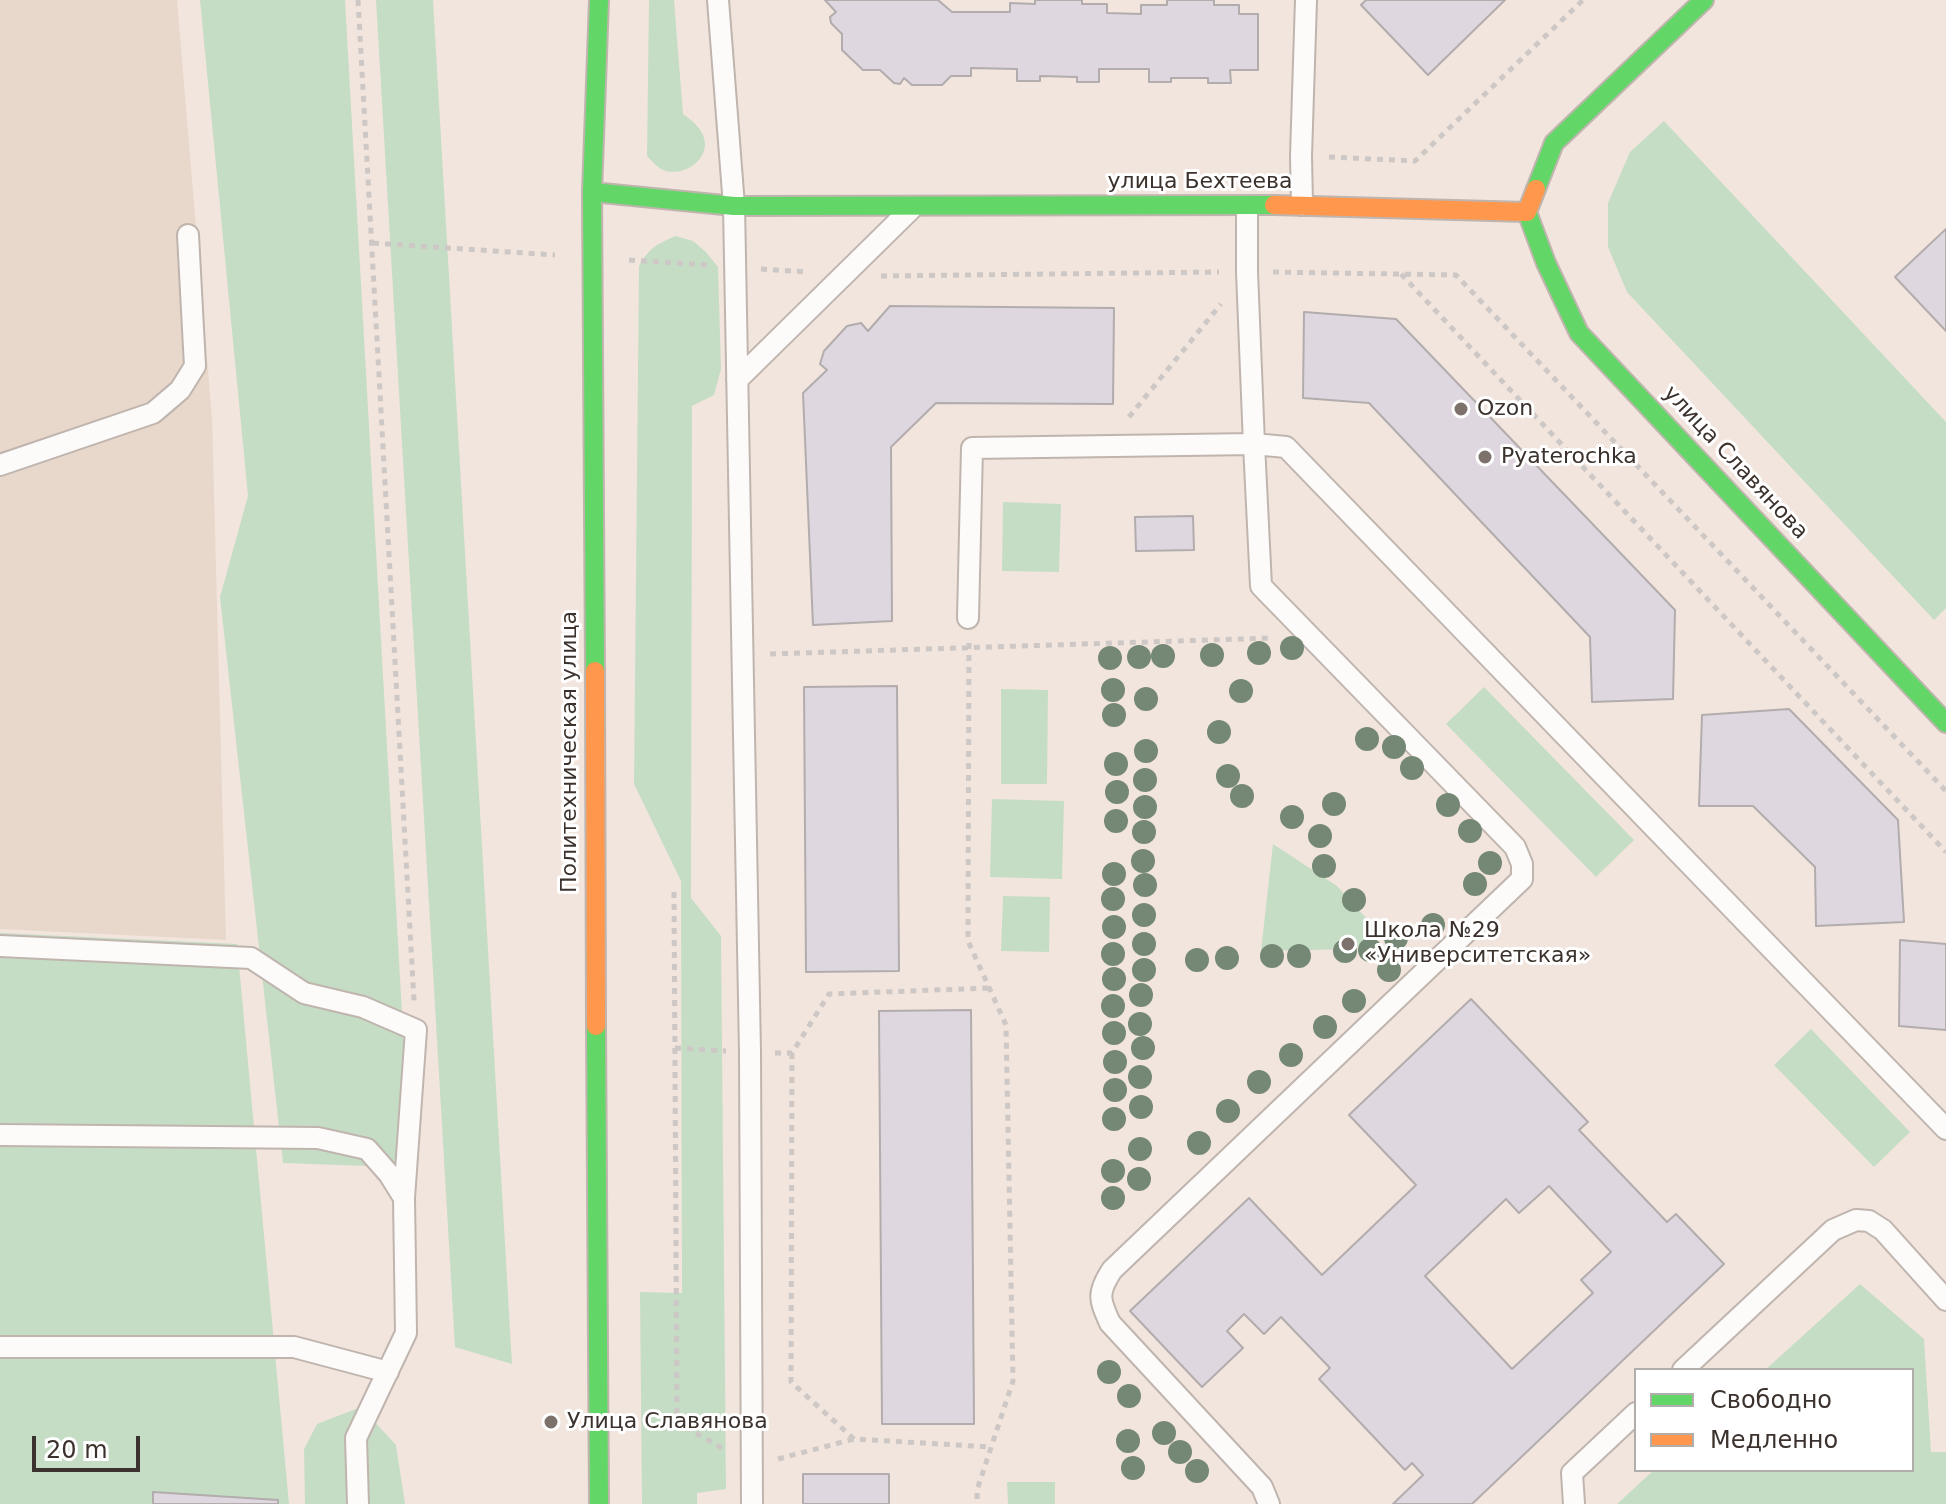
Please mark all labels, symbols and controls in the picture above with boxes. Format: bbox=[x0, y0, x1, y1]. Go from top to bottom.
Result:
street label: улица Бехтеева bbox=[1108, 169, 1292, 195]
street label: улица Славянова bbox=[1657, 381, 1813, 545]
place label: Ozon bbox=[1477, 396, 1533, 422]
marker: Ozon bbox=[1452, 400, 1470, 418]
place label: Pyaterochka bbox=[1501, 444, 1637, 470]
marker: Pyaterochka bbox=[1476, 448, 1494, 466]
street label: Политехническая улица bbox=[557, 611, 583, 893]
place label: Школа №29 «Университетская» bbox=[1364, 918, 1591, 970]
marker: Школа №29 «Университетская» bbox=[1339, 935, 1357, 953]
legend bbox=[1634, 1368, 1914, 1472]
text: Свободно bbox=[1710, 1386, 1832, 1414]
place label: Улица Славянова bbox=[567, 1409, 768, 1435]
marker: Улица Славянова bbox=[542, 1413, 560, 1431]
scale bar bbox=[36, 1420, 144, 1470]
text: Медленно bbox=[1710, 1426, 1838, 1454]
text: 20 m bbox=[46, 1436, 108, 1464]

